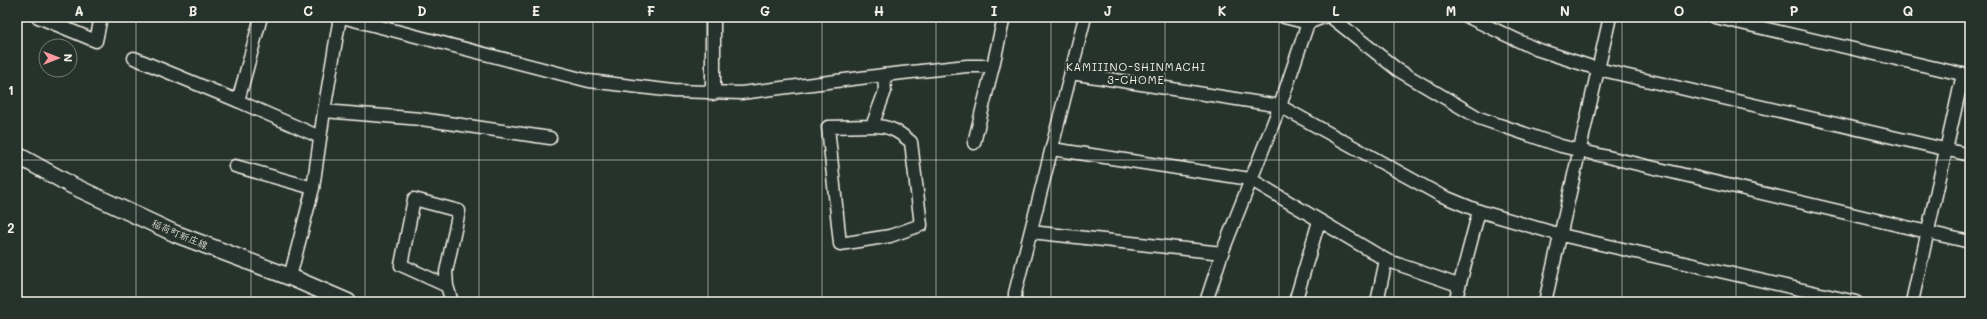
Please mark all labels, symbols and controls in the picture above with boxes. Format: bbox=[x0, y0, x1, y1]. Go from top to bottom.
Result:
text: A bbox=[74, 2, 84, 19]
text: B bbox=[189, 2, 198, 19]
text: C bbox=[303, 2, 313, 19]
text: D bbox=[417, 2, 427, 19]
text: E bbox=[532, 2, 540, 19]
text: F bbox=[647, 2, 655, 19]
text: G bbox=[760, 2, 770, 19]
text: H bbox=[874, 2, 884, 19]
text: I bbox=[991, 2, 998, 19]
text: J bbox=[1104, 2, 1112, 19]
text: K bbox=[1218, 2, 1227, 19]
text: L bbox=[1332, 2, 1340, 19]
text: M bbox=[1446, 2, 1456, 19]
text: N bbox=[1560, 2, 1570, 19]
text: O bbox=[1674, 2, 1684, 19]
text: P bbox=[1790, 2, 1799, 19]
text: Q bbox=[1903, 2, 1913, 19]
north arrow bbox=[38, 38, 78, 78]
text: N bbox=[61, 54, 76, 62]
district label: KAMIIINO-SHINMACHI 3-CHOME bbox=[1066, 59, 1206, 87]
text: 1 bbox=[8, 81, 14, 98]
street label: 稲荷町新庄線 bbox=[150, 216, 210, 252]
text: 2 bbox=[7, 219, 15, 236]

